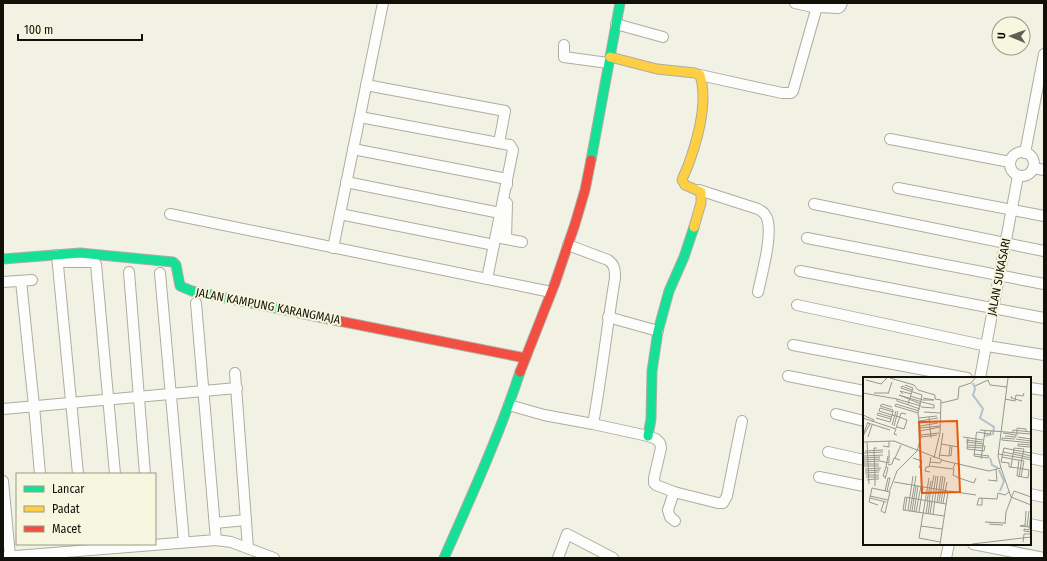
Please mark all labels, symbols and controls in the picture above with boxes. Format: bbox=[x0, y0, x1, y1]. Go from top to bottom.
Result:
scale bar bbox=[18, 16, 142, 42]
north arrow bbox=[991, 16, 1031, 56]
text: 100 m bbox=[24, 23, 53, 37]
text: U bbox=[995, 32, 1008, 39]
street label: JALAN SUKASARI bbox=[985, 237, 1013, 317]
street label: JALAN KAMPUNG KARANGMAJA bbox=[195, 285, 342, 327]
inset map bbox=[863, 377, 1031, 545]
legend bbox=[16, 473, 156, 545]
text: Lancar bbox=[52, 482, 85, 496]
text: Padat bbox=[52, 502, 80, 516]
text: Macet bbox=[52, 522, 81, 536]

